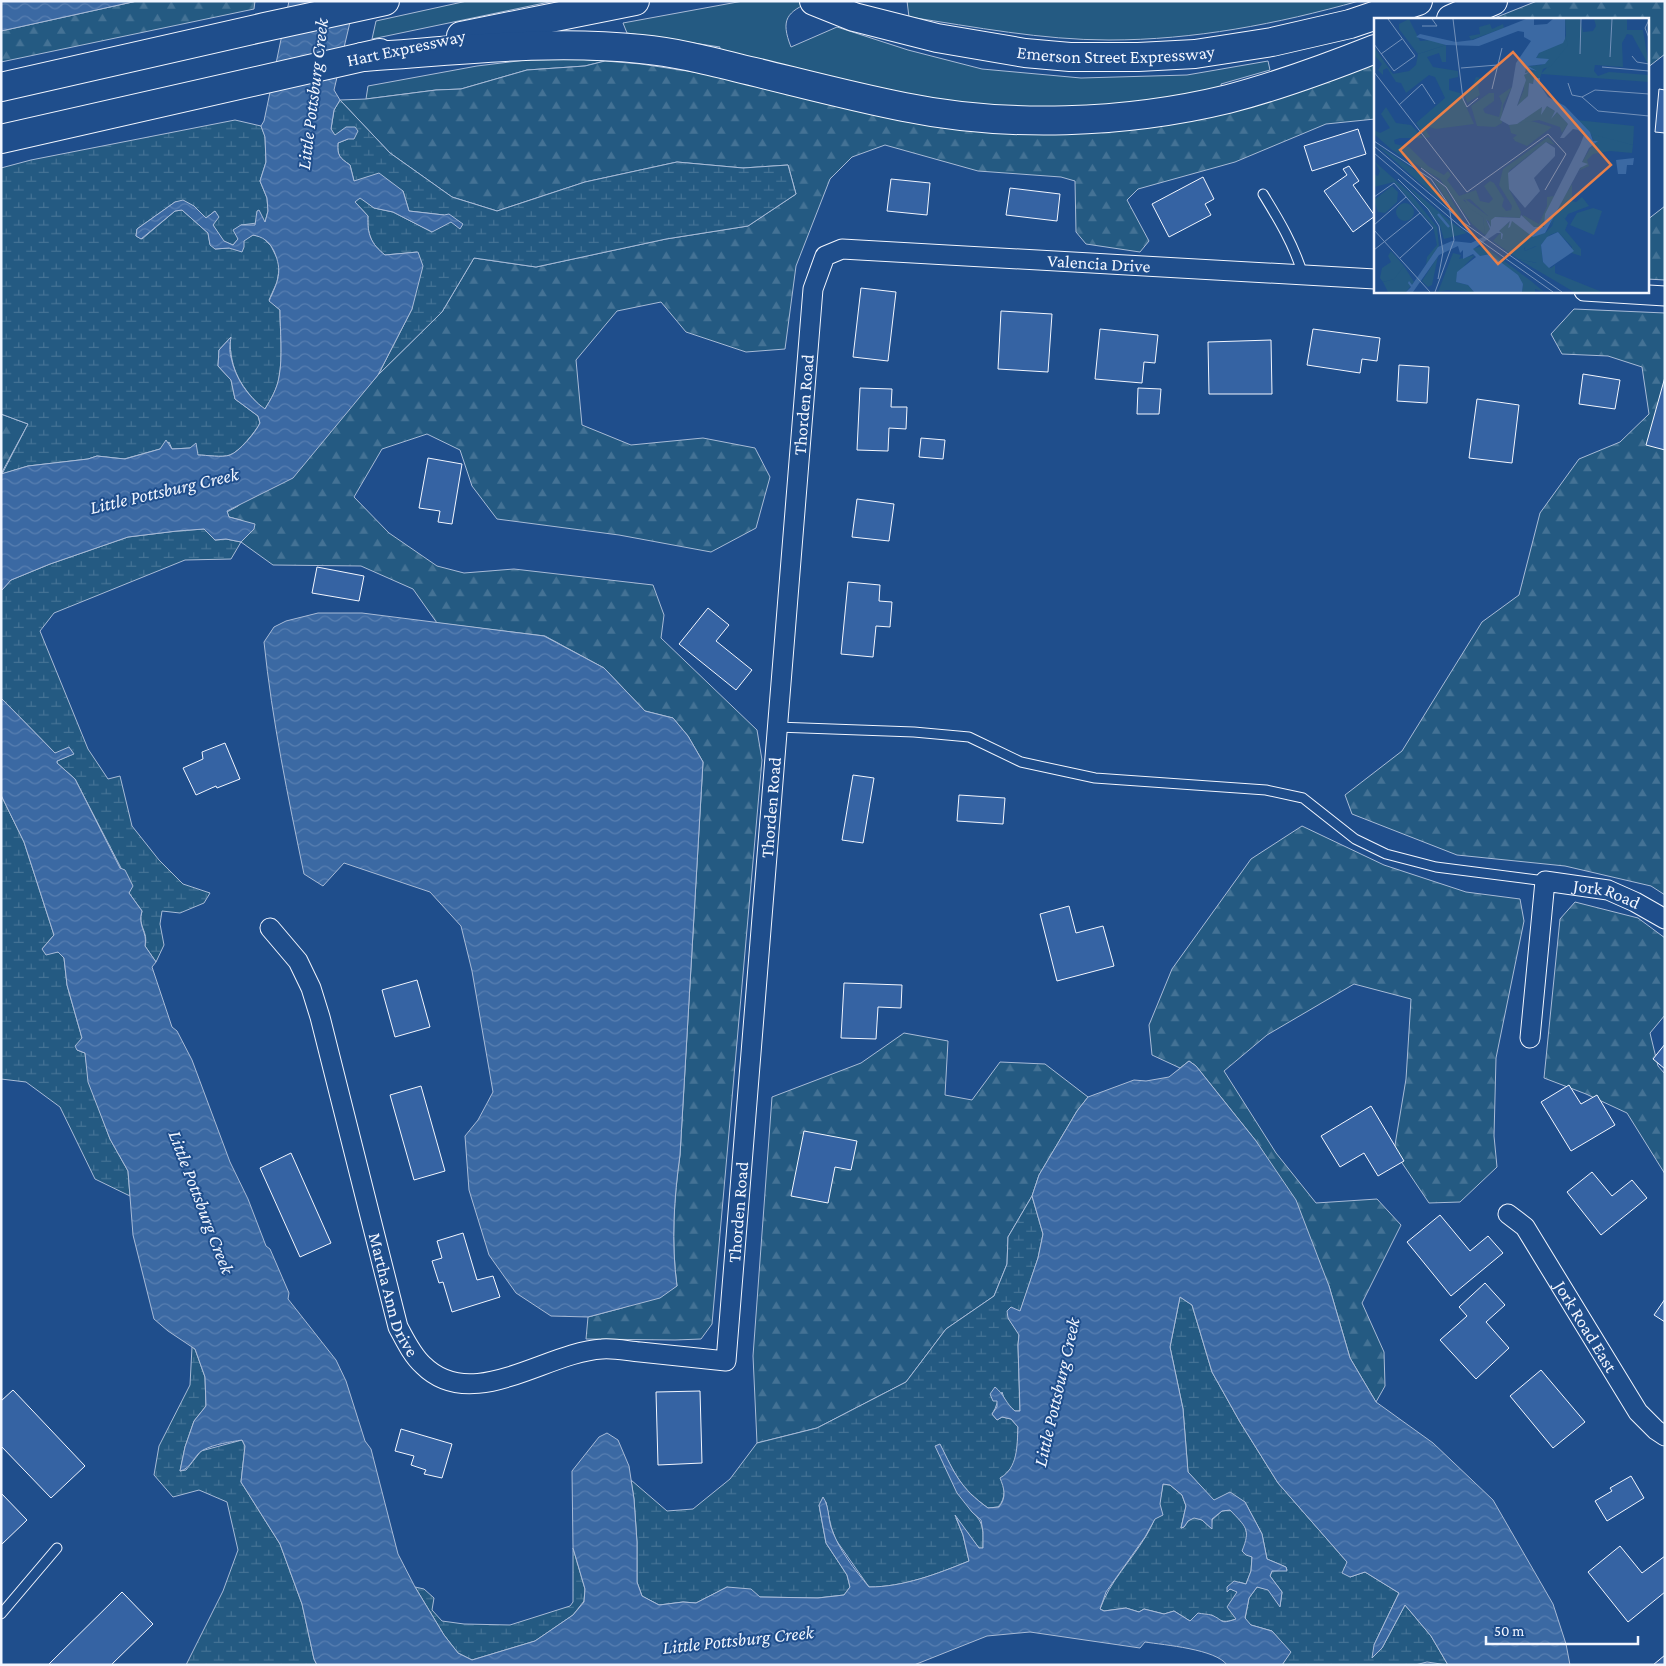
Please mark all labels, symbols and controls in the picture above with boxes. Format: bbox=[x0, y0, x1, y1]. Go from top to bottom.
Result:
water label: Little Pottsburg Creek bbox=[293, 17, 332, 171]
inset map bbox=[1374, 18, 1648, 292]
street label: Hart Expressway bbox=[345, 26, 468, 70]
street label: Emerson Street Expressway bbox=[1015, 41, 1217, 67]
street label: Valencia Drive bbox=[1047, 251, 1151, 276]
street label: Thorden Road bbox=[790, 353, 818, 456]
water label: Little Pottsburg Creek bbox=[88, 463, 241, 518]
street label: Thorden Road bbox=[757, 756, 785, 859]
street label: Jork Road bbox=[1570, 875, 1644, 913]
water label: Little Pottsburg Creek bbox=[164, 1127, 239, 1278]
street label: Thorden Road bbox=[724, 1160, 752, 1264]
street label: Martha Ann Drive bbox=[365, 1231, 422, 1361]
street label: Jork Road East bbox=[1549, 1275, 1622, 1377]
water label: Little Pottsburg Creek bbox=[1029, 1315, 1084, 1469]
scale bar bbox=[1486, 1614, 1638, 1646]
water label: Little Pottsburg Creek bbox=[661, 1621, 815, 1658]
text: 50 m bbox=[1494, 1623, 1524, 1639]

